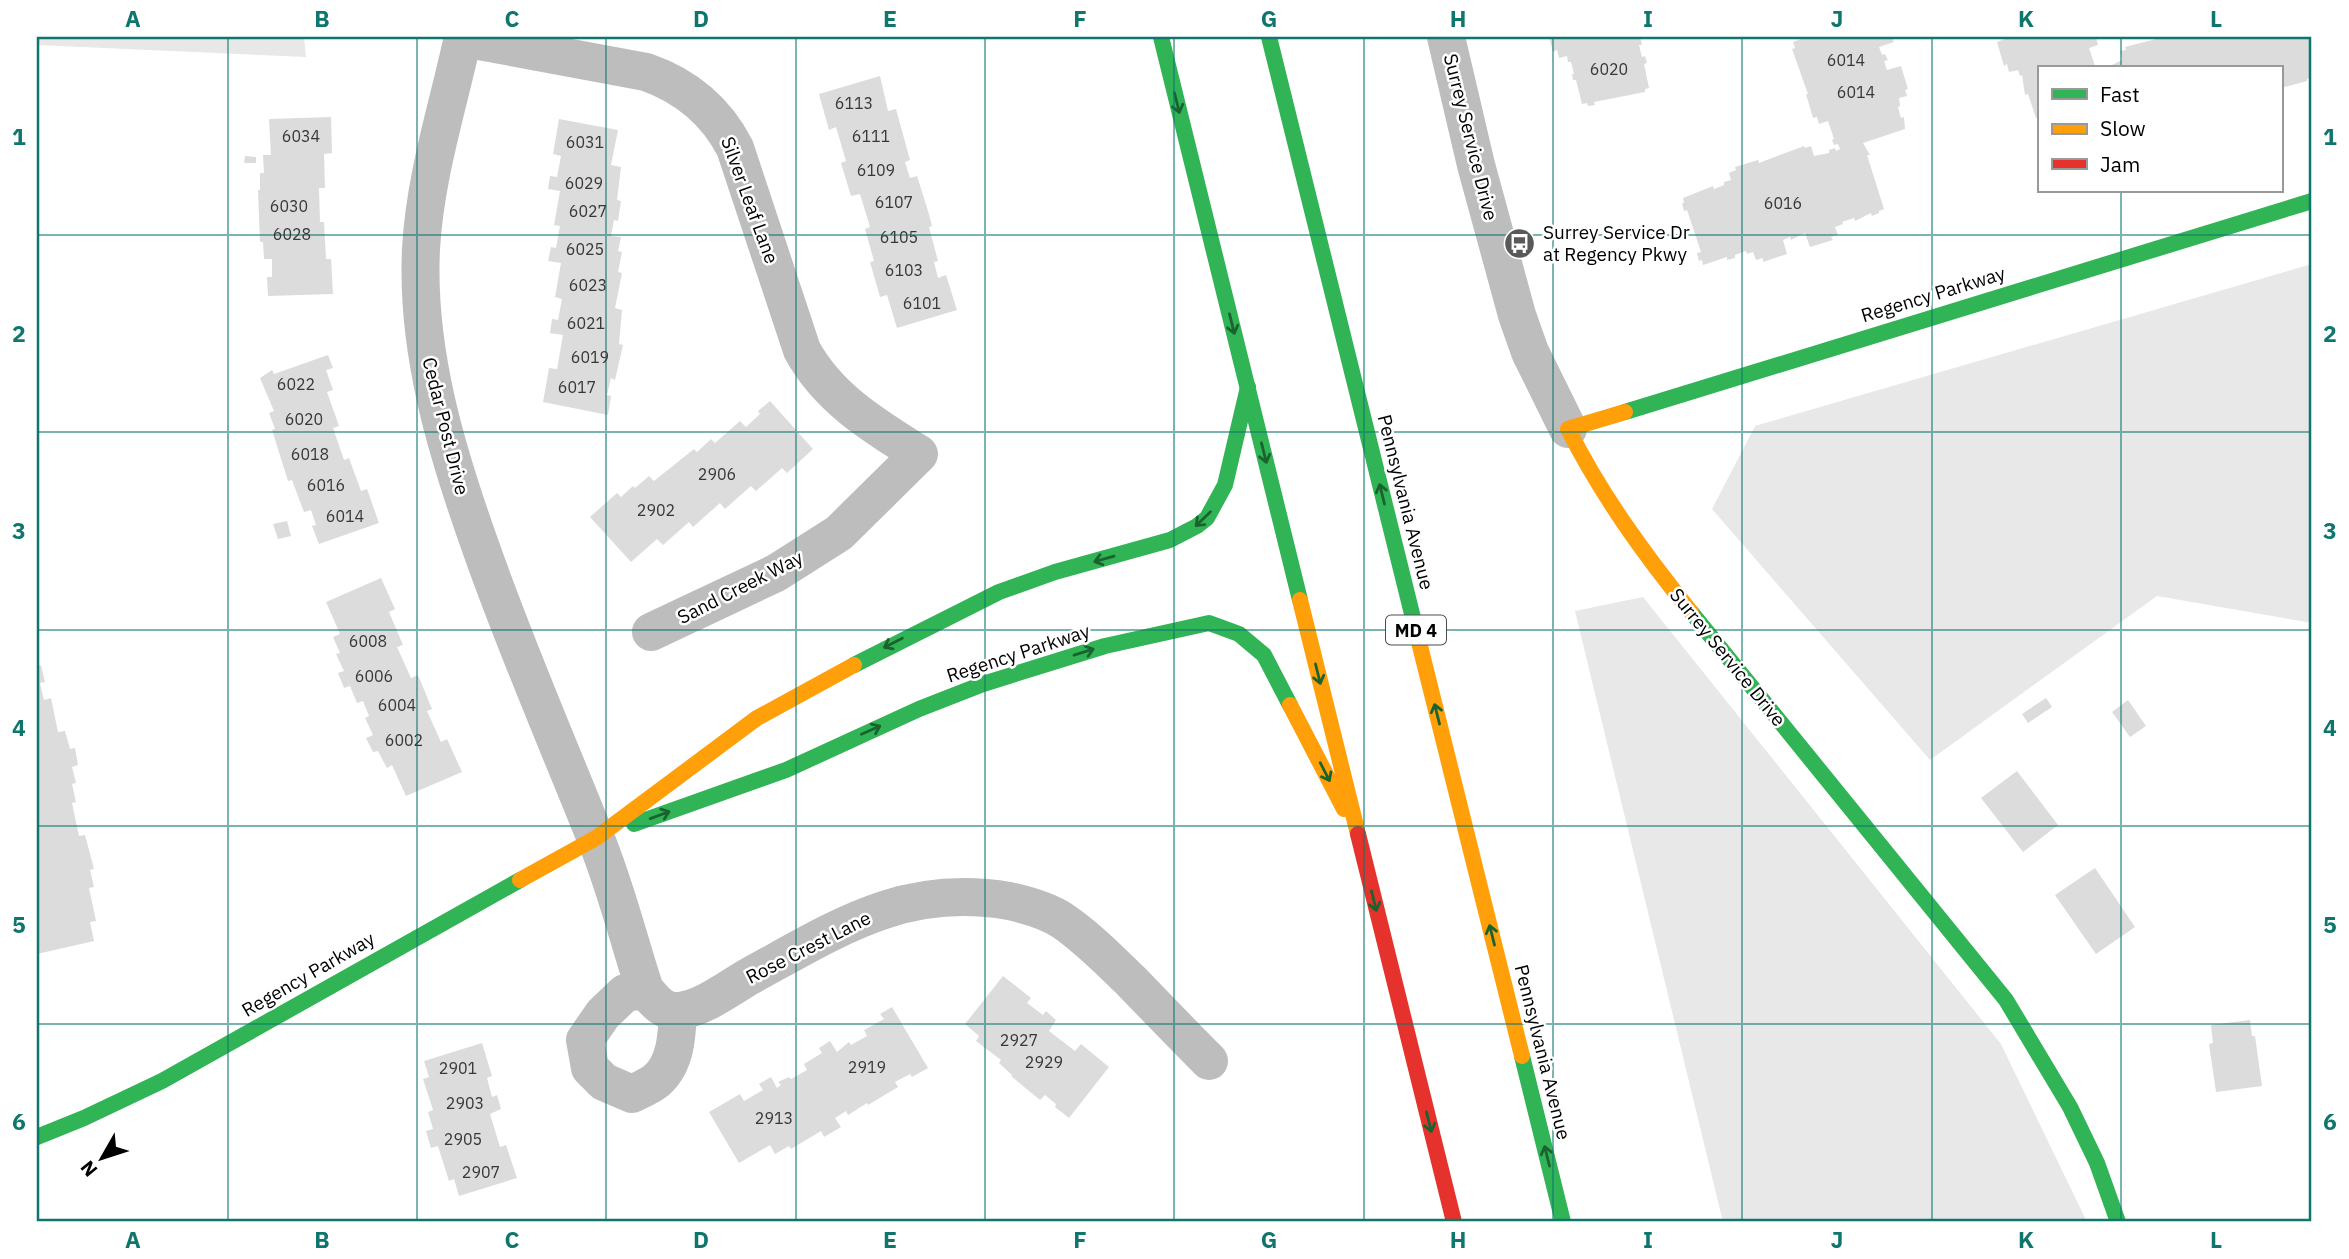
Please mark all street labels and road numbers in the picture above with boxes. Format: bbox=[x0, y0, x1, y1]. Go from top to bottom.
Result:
street label: Surrey Service Drive bbox=[1439, 51, 1503, 223]
street label: Silver Leaf Lane bbox=[716, 133, 784, 267]
street label: Regency Parkway bbox=[1858, 261, 2008, 327]
street label: Cedar Post Drive bbox=[417, 355, 475, 497]
street label: Pennsylvania Avenue bbox=[1373, 412, 1439, 592]
street label: Sand Creek Way bbox=[673, 545, 807, 629]
street label: Surrey Service Drive bbox=[1665, 583, 1791, 731]
road number: MD 4 bbox=[1386, 616, 1446, 644]
street label: Regency Parkway bbox=[943, 618, 1093, 687]
street label: Rose Crest Lane bbox=[742, 905, 874, 989]
street label: Regency Parkway bbox=[237, 926, 379, 1022]
street label: Pennsylvania Avenue bbox=[1510, 962, 1576, 1142]

